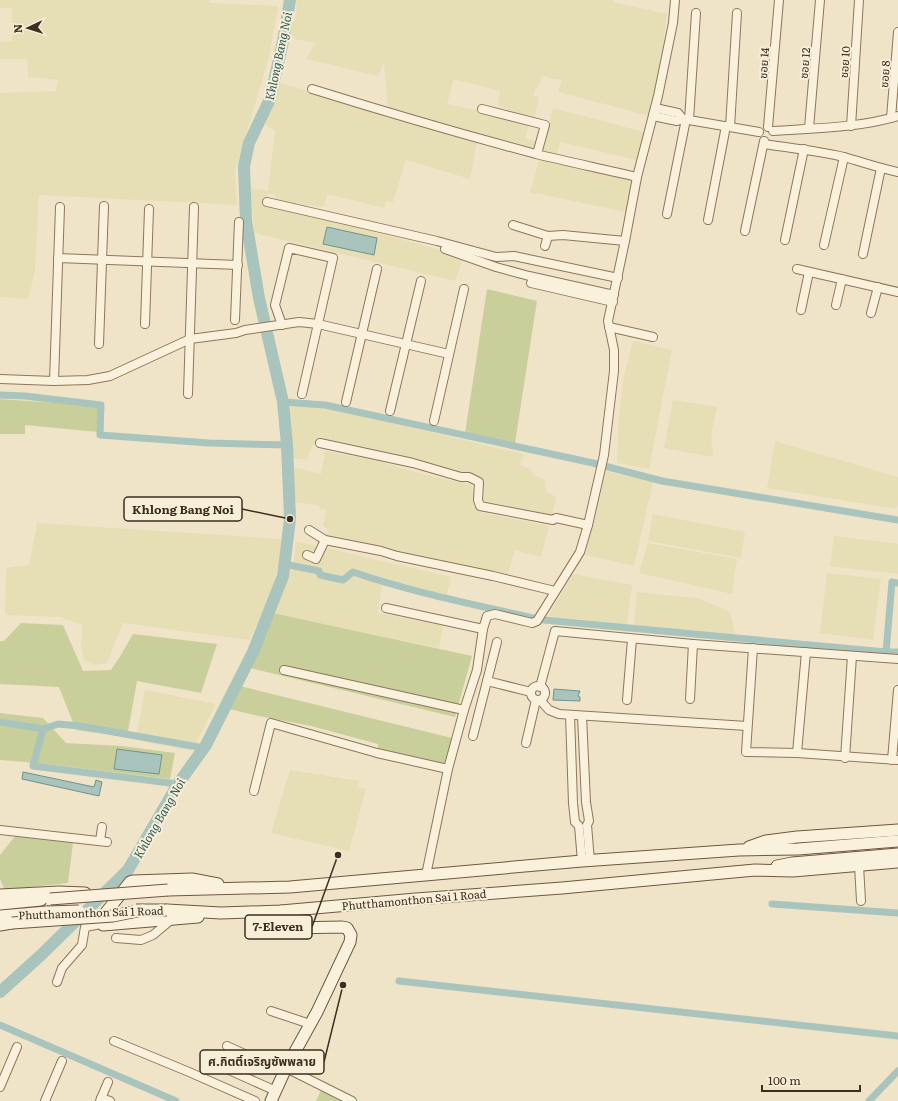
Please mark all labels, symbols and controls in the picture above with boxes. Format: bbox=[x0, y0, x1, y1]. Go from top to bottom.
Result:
north arrow bbox=[8, 8, 48, 48]
water label: Khlong Bang Noi bbox=[260, 10, 296, 102]
text: N bbox=[9, 24, 25, 34]
street label: ซอย 10 bbox=[835, 45, 853, 79]
street label: ซอย 12 bbox=[795, 46, 813, 79]
street label: ซอย 14 bbox=[754, 47, 772, 79]
street label: ซอย 8 bbox=[875, 60, 893, 88]
callout: Khlong Bang Noi bbox=[124, 497, 242, 521]
text: Khlong Bang Noi bbox=[132, 500, 235, 518]
water label: Khlong Bang Noi bbox=[129, 774, 189, 861]
street label: Phutthamonthon Sai 1 Road bbox=[341, 885, 487, 913]
street label: Phutthamonthon Sai 1 Road bbox=[18, 901, 164, 923]
callout: 7-Eleven bbox=[245, 915, 312, 939]
text: 7-Eleven bbox=[253, 917, 304, 935]
callout: ศ.กิตติ์เจริญซัพพลาย bbox=[200, 1050, 324, 1074]
text: ศ.กิตติ์เจริญซัพพลาย bbox=[208, 1052, 316, 1070]
scale bar bbox=[762, 1067, 860, 1093]
text: 100 m bbox=[768, 1071, 801, 1089]

